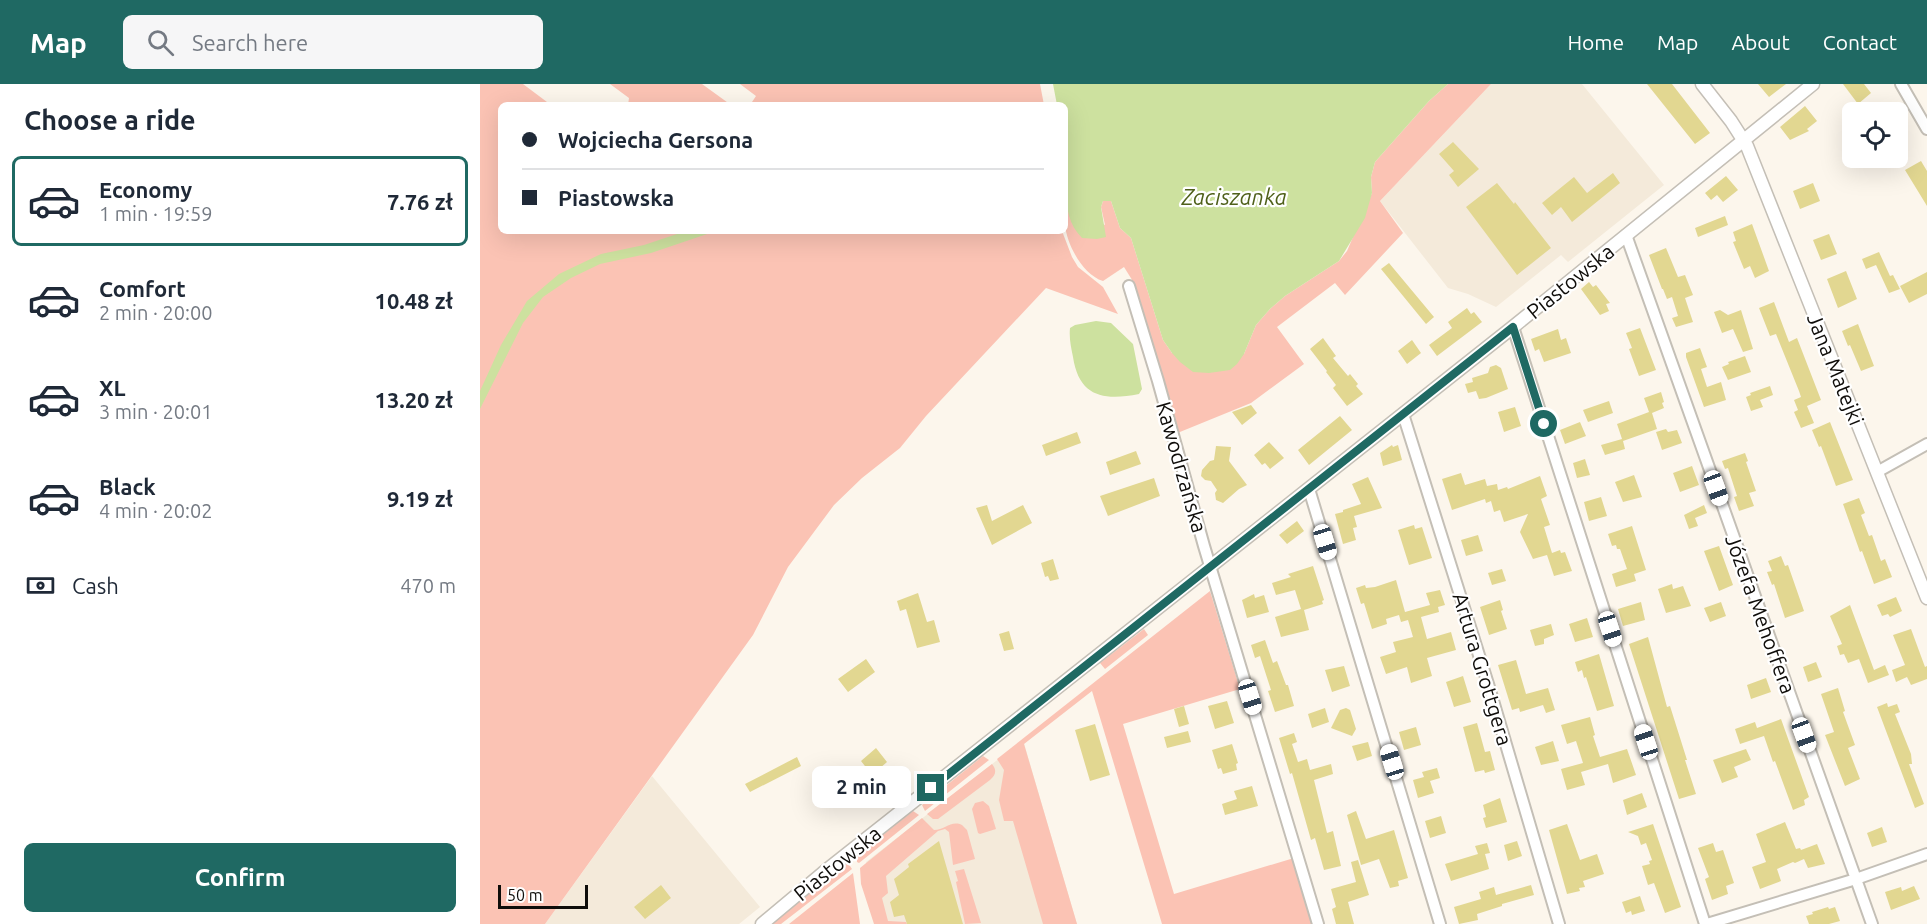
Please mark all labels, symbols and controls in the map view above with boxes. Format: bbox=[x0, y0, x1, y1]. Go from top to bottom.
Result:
search box bbox=[123, 15, 543, 69]
icon: search bbox=[144, 26, 177, 59]
text: Map bbox=[30, 27, 87, 58]
text: Search here bbox=[192, 30, 308, 55]
text: Home bbox=[1567, 30, 1624, 54]
text: Map bbox=[1657, 30, 1698, 54]
text: About bbox=[1731, 30, 1790, 54]
text: Contact bbox=[1823, 30, 1897, 54]
map controls bbox=[1842, 102, 1908, 168]
button: locate bbox=[1842, 102, 1908, 168]
text: Choose a ride bbox=[24, 105, 196, 135]
text: Wojciecha Gersona bbox=[558, 127, 753, 152]
icon: car bbox=[27, 174, 81, 228]
text: Economy bbox=[99, 177, 192, 202]
water label: Zaciszanka bbox=[1180, 184, 1287, 209]
text: Piastowska bbox=[558, 185, 674, 210]
text: 7.76 zł bbox=[387, 189, 453, 214]
text: 1 min · 19:59 bbox=[99, 202, 213, 225]
street label: Piastowska bbox=[1522, 239, 1618, 323]
icon: car bbox=[27, 273, 81, 327]
text: Comfort bbox=[99, 276, 186, 301]
text: 10.48 zł bbox=[374, 288, 453, 313]
text: 2 min · 20:00 bbox=[99, 301, 213, 324]
street label: Jana Matejki bbox=[1803, 310, 1869, 428]
icon: car bbox=[27, 372, 81, 426]
text: XL bbox=[99, 375, 126, 400]
text: 13.20 zł bbox=[374, 387, 453, 412]
street label: Kawodrzańska bbox=[1152, 399, 1212, 535]
text: 3 min · 20:01 bbox=[99, 400, 213, 423]
route start bbox=[1530, 410, 1557, 437]
car bbox=[1701, 468, 1731, 508]
icon: car bbox=[27, 471, 81, 525]
text: Black bbox=[99, 474, 156, 499]
text: 9.19 zł bbox=[387, 486, 453, 511]
text: 4 min · 20:02 bbox=[99, 499, 213, 522]
car bbox=[1311, 522, 1339, 562]
street label: Józefa Mehoffera bbox=[1721, 531, 1801, 697]
icon: cash bbox=[24, 569, 57, 602]
text: Cash bbox=[72, 573, 119, 598]
text: 470 m bbox=[400, 574, 456, 597]
street label: Artura Grottgera bbox=[1448, 590, 1518, 748]
car bbox=[1596, 609, 1624, 649]
car bbox=[1236, 677, 1264, 717]
car bbox=[1789, 715, 1819, 755]
car bbox=[1632, 722, 1660, 762]
car bbox=[1378, 742, 1406, 782]
callout: 2 min bbox=[811, 767, 910, 809]
route end bbox=[917, 774, 944, 801]
text: 2 min bbox=[836, 775, 887, 798]
street label: Piastowska bbox=[789, 821, 885, 905]
button: Confirm bbox=[24, 843, 456, 912]
scale bar bbox=[498, 882, 588, 910]
text: 50 m bbox=[507, 886, 543, 904]

